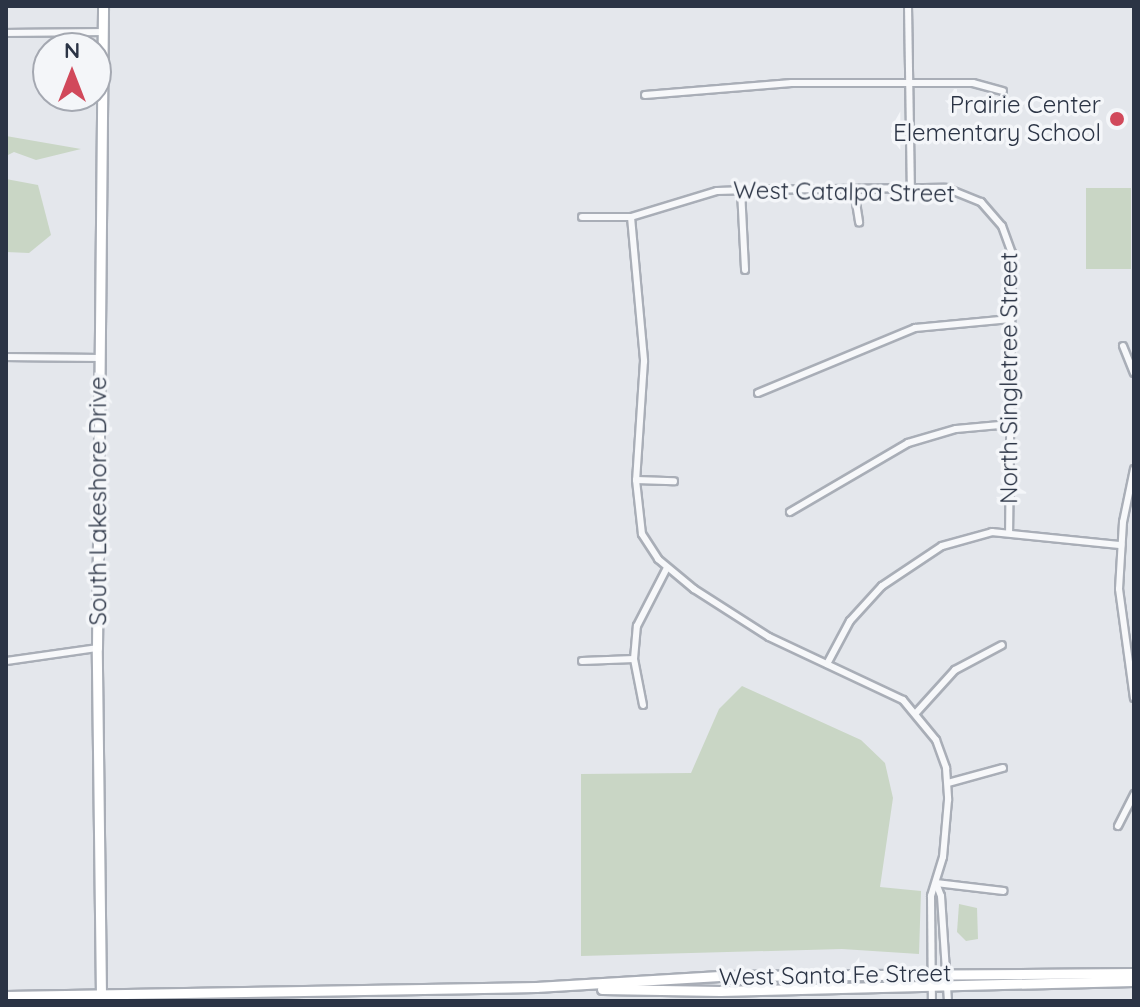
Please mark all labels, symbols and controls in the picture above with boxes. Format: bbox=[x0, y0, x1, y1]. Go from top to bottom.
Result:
north arrow bbox=[32, 32, 112, 112]
text: N bbox=[64, 36, 80, 64]
place label: Prairie Center Elementary School bbox=[893, 91, 1101, 147]
marker: Prairie Center Elementary School bbox=[1108, 110, 1126, 128]
street label: West Catalpa Street bbox=[733, 176, 955, 208]
street label: North Singletree Street bbox=[995, 252, 1023, 504]
street label: South Lakeshore Drive bbox=[84, 376, 112, 626]
street label: West Santa Fe Street bbox=[719, 959, 951, 991]

